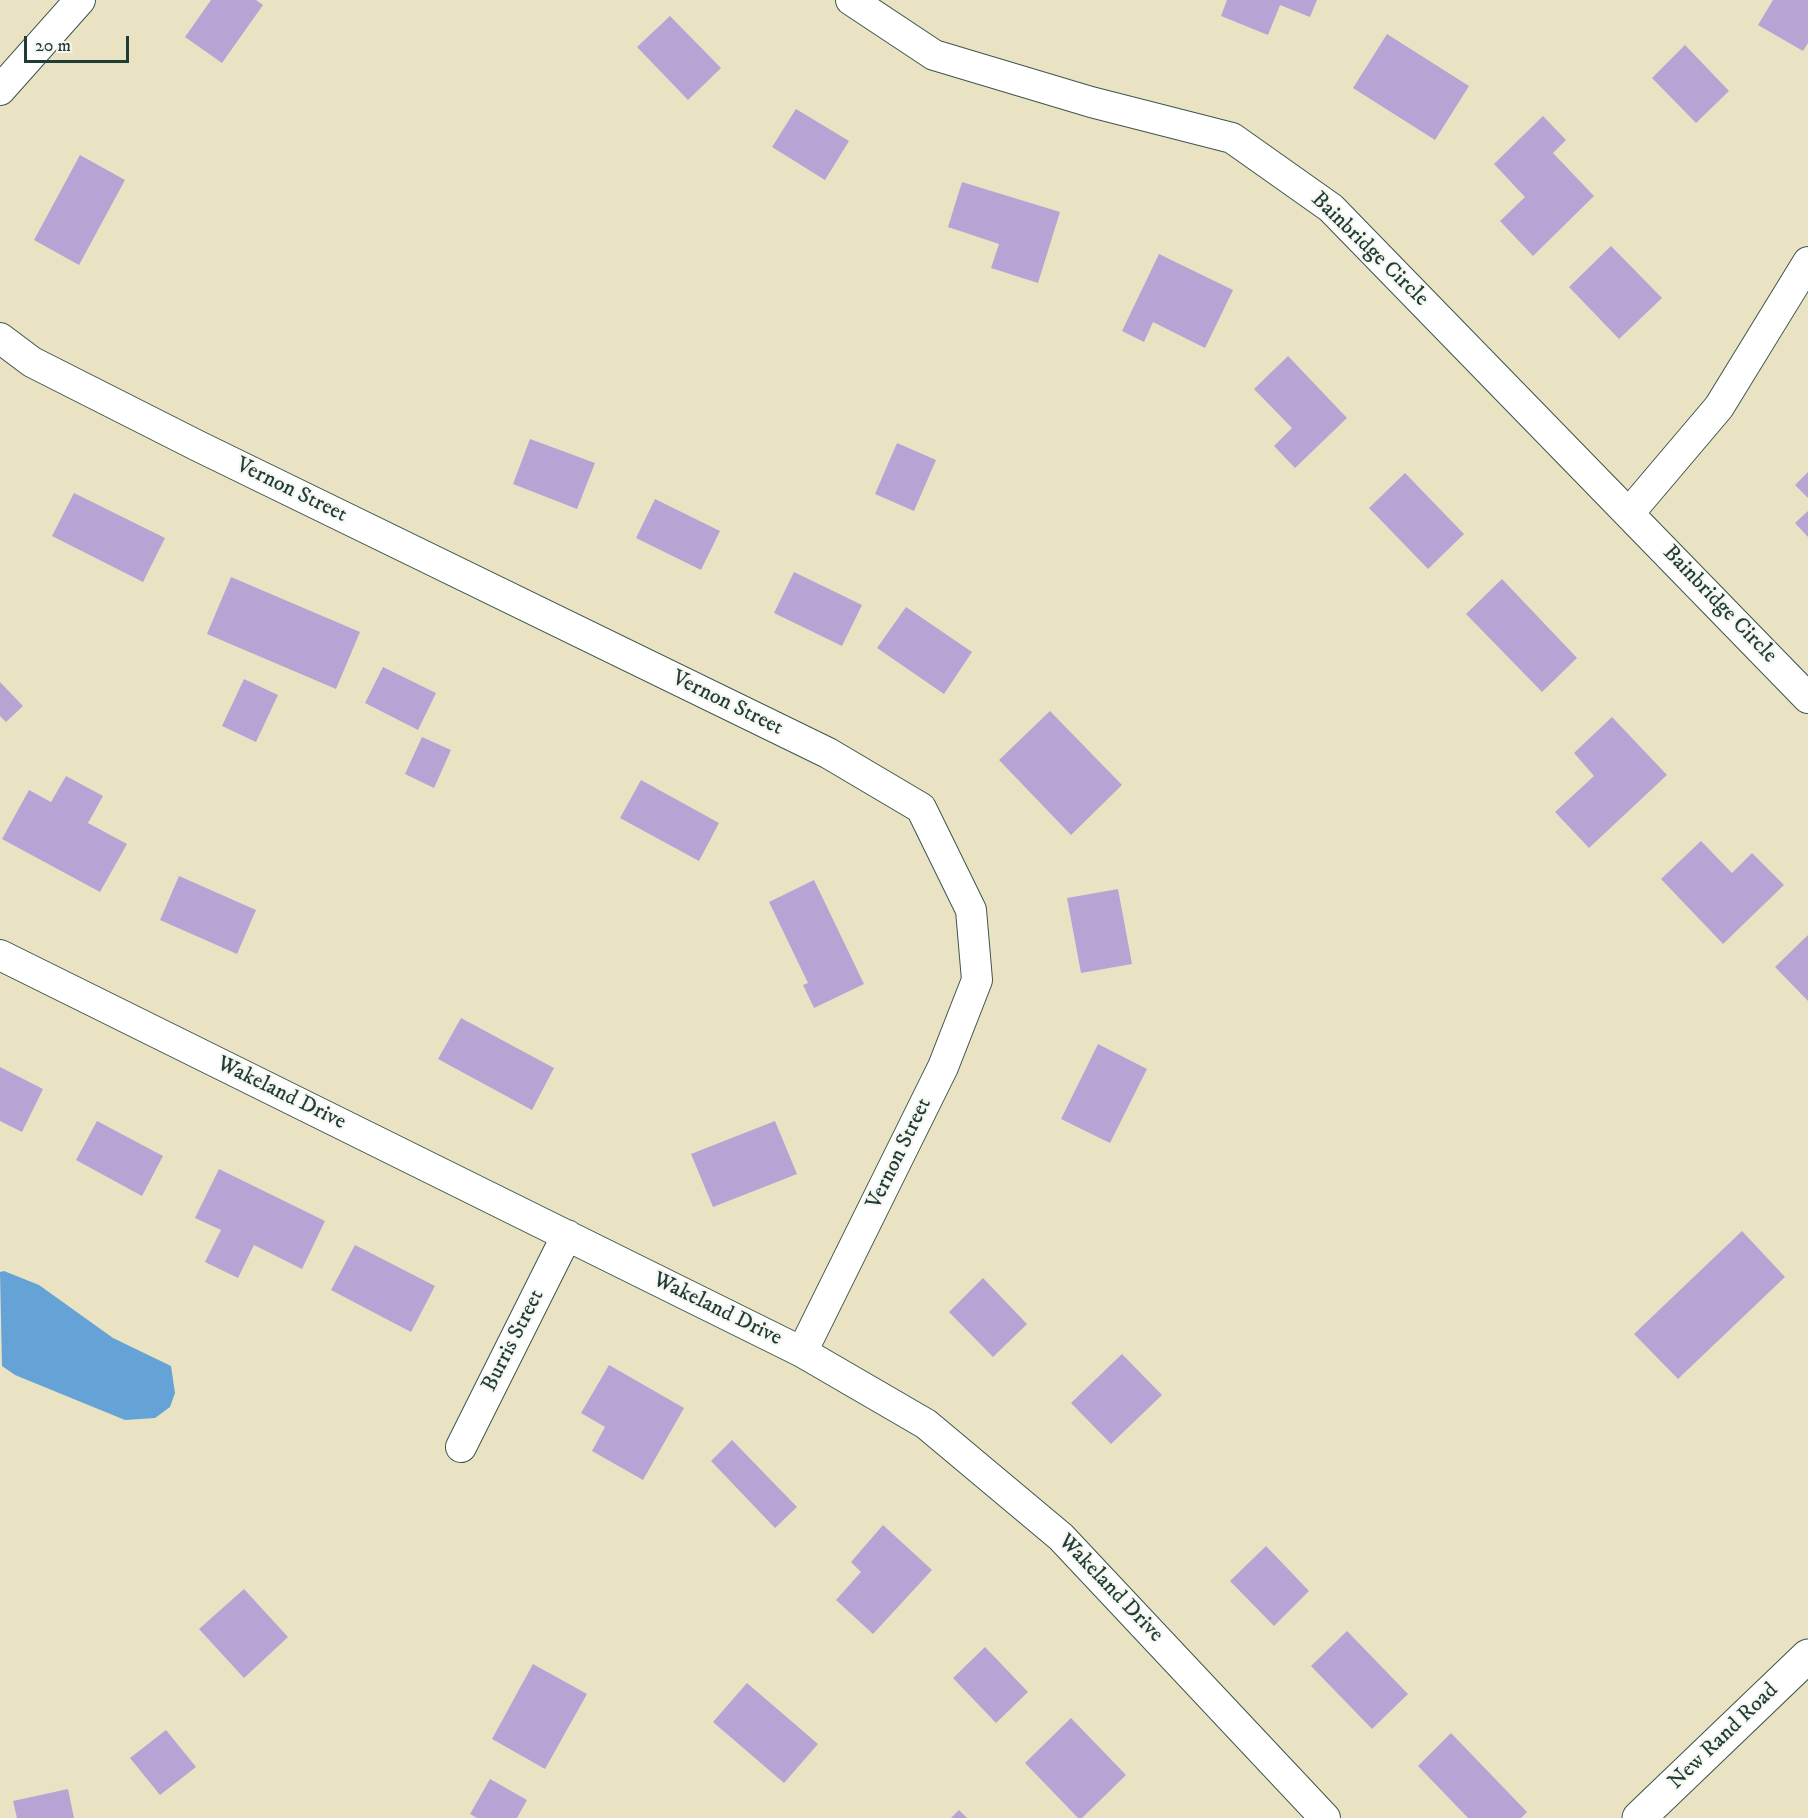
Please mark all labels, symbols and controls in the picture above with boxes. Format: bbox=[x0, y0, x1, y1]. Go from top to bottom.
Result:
scale bar bbox=[27, 24, 132, 62]
text: 20 m bbox=[35, 35, 71, 57]
street label: Bainbridge Circle bbox=[1305, 187, 1433, 313]
street label: Vernon Street bbox=[231, 453, 351, 529]
street label: Bainbridge Circle bbox=[1656, 541, 1782, 669]
street label: Vernon Street bbox=[667, 666, 787, 742]
street label: Wakeland Drive bbox=[212, 1051, 350, 1137]
street label: Vernon Street bbox=[862, 1094, 938, 1214]
street label: Wakeland Drive bbox=[648, 1267, 786, 1353]
street label: Burris Street bbox=[477, 1286, 551, 1396]
street label: Wakeland Drive bbox=[1052, 1529, 1168, 1649]
street label: New Rand Road bbox=[1664, 1678, 1784, 1796]

